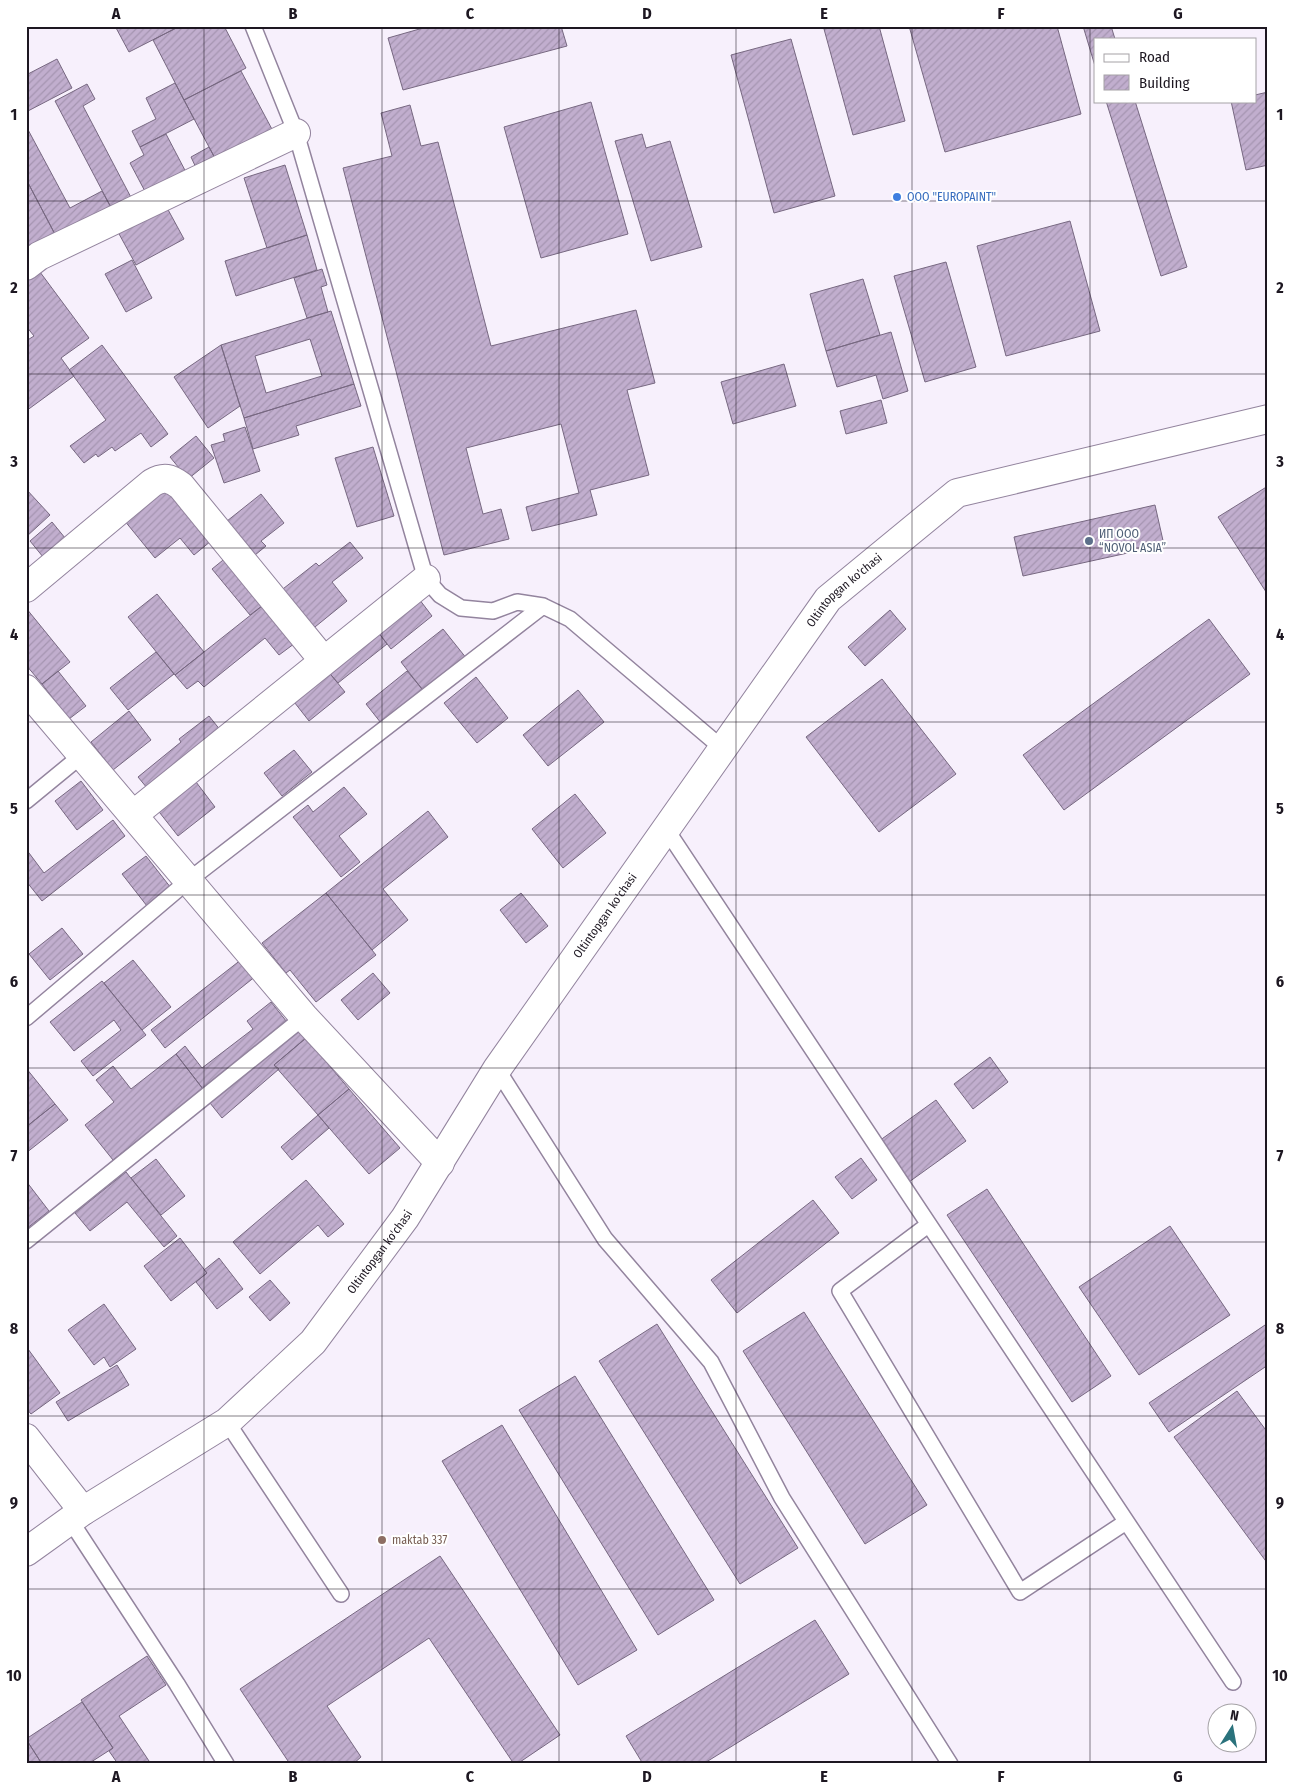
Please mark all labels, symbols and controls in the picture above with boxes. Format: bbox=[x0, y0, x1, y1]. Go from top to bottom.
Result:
text: A bbox=[111, 4, 121, 23]
text: B bbox=[289, 4, 298, 23]
text: C bbox=[466, 4, 475, 23]
text: D bbox=[642, 4, 652, 23]
text: E bbox=[820, 4, 828, 23]
text: F bbox=[997, 4, 1005, 23]
text: G bbox=[1173, 4, 1183, 23]
legend bbox=[1094, 38, 1256, 102]
text: Road bbox=[1139, 48, 1170, 66]
text: Building bbox=[1139, 74, 1190, 92]
text: 1 bbox=[11, 105, 17, 124]
text: 1 bbox=[1277, 105, 1283, 124]
place label: OOO "EUROPAINT" bbox=[907, 190, 996, 204]
marker: OOO "EUROPAINT" bbox=[891, 191, 903, 203]
text: 2 bbox=[9, 278, 18, 297]
text: 2 bbox=[1275, 278, 1284, 297]
text: 3 bbox=[9, 452, 18, 471]
text: 3 bbox=[1275, 452, 1284, 471]
place label: ИП ООО “NOVOL ASIA” bbox=[1099, 527, 1166, 555]
marker: ИП ООО “NOVOL ASIA” bbox=[1083, 535, 1095, 547]
street label: Oltintopgan ko'chasi bbox=[804, 551, 885, 630]
text: 4 bbox=[10, 625, 18, 644]
text: 4 bbox=[1276, 625, 1284, 644]
text: 5 bbox=[10, 799, 18, 818]
text: 5 bbox=[1276, 799, 1284, 818]
street label: Oltintopgan ko'chasi bbox=[570, 871, 640, 961]
text: 6 bbox=[10, 972, 18, 991]
text: 6 bbox=[1276, 972, 1284, 991]
text: 7 bbox=[11, 1146, 18, 1165]
text: 7 bbox=[1277, 1146, 1284, 1165]
street label: Oltintopgan ko'chasi bbox=[344, 1208, 415, 1296]
text: 8 bbox=[10, 1319, 19, 1338]
text: 8 bbox=[1276, 1319, 1285, 1338]
text: 9 bbox=[10, 1493, 18, 1512]
text: 9 bbox=[1276, 1493, 1284, 1512]
place label: maktab 337 bbox=[392, 1533, 447, 1547]
marker: maktab 337 bbox=[376, 1534, 388, 1546]
text: 10 bbox=[6, 1666, 22, 1685]
text: 10 bbox=[1272, 1666, 1288, 1685]
north arrow bbox=[1206, 1702, 1256, 1752]
text: N bbox=[1229, 1707, 1240, 1725]
text: A bbox=[111, 1767, 121, 1786]
text: B bbox=[289, 1767, 298, 1786]
text: C bbox=[466, 1767, 475, 1786]
text: D bbox=[642, 1767, 652, 1786]
text: E bbox=[820, 1767, 828, 1786]
text: F bbox=[997, 1767, 1005, 1786]
text: G bbox=[1173, 1767, 1183, 1786]

